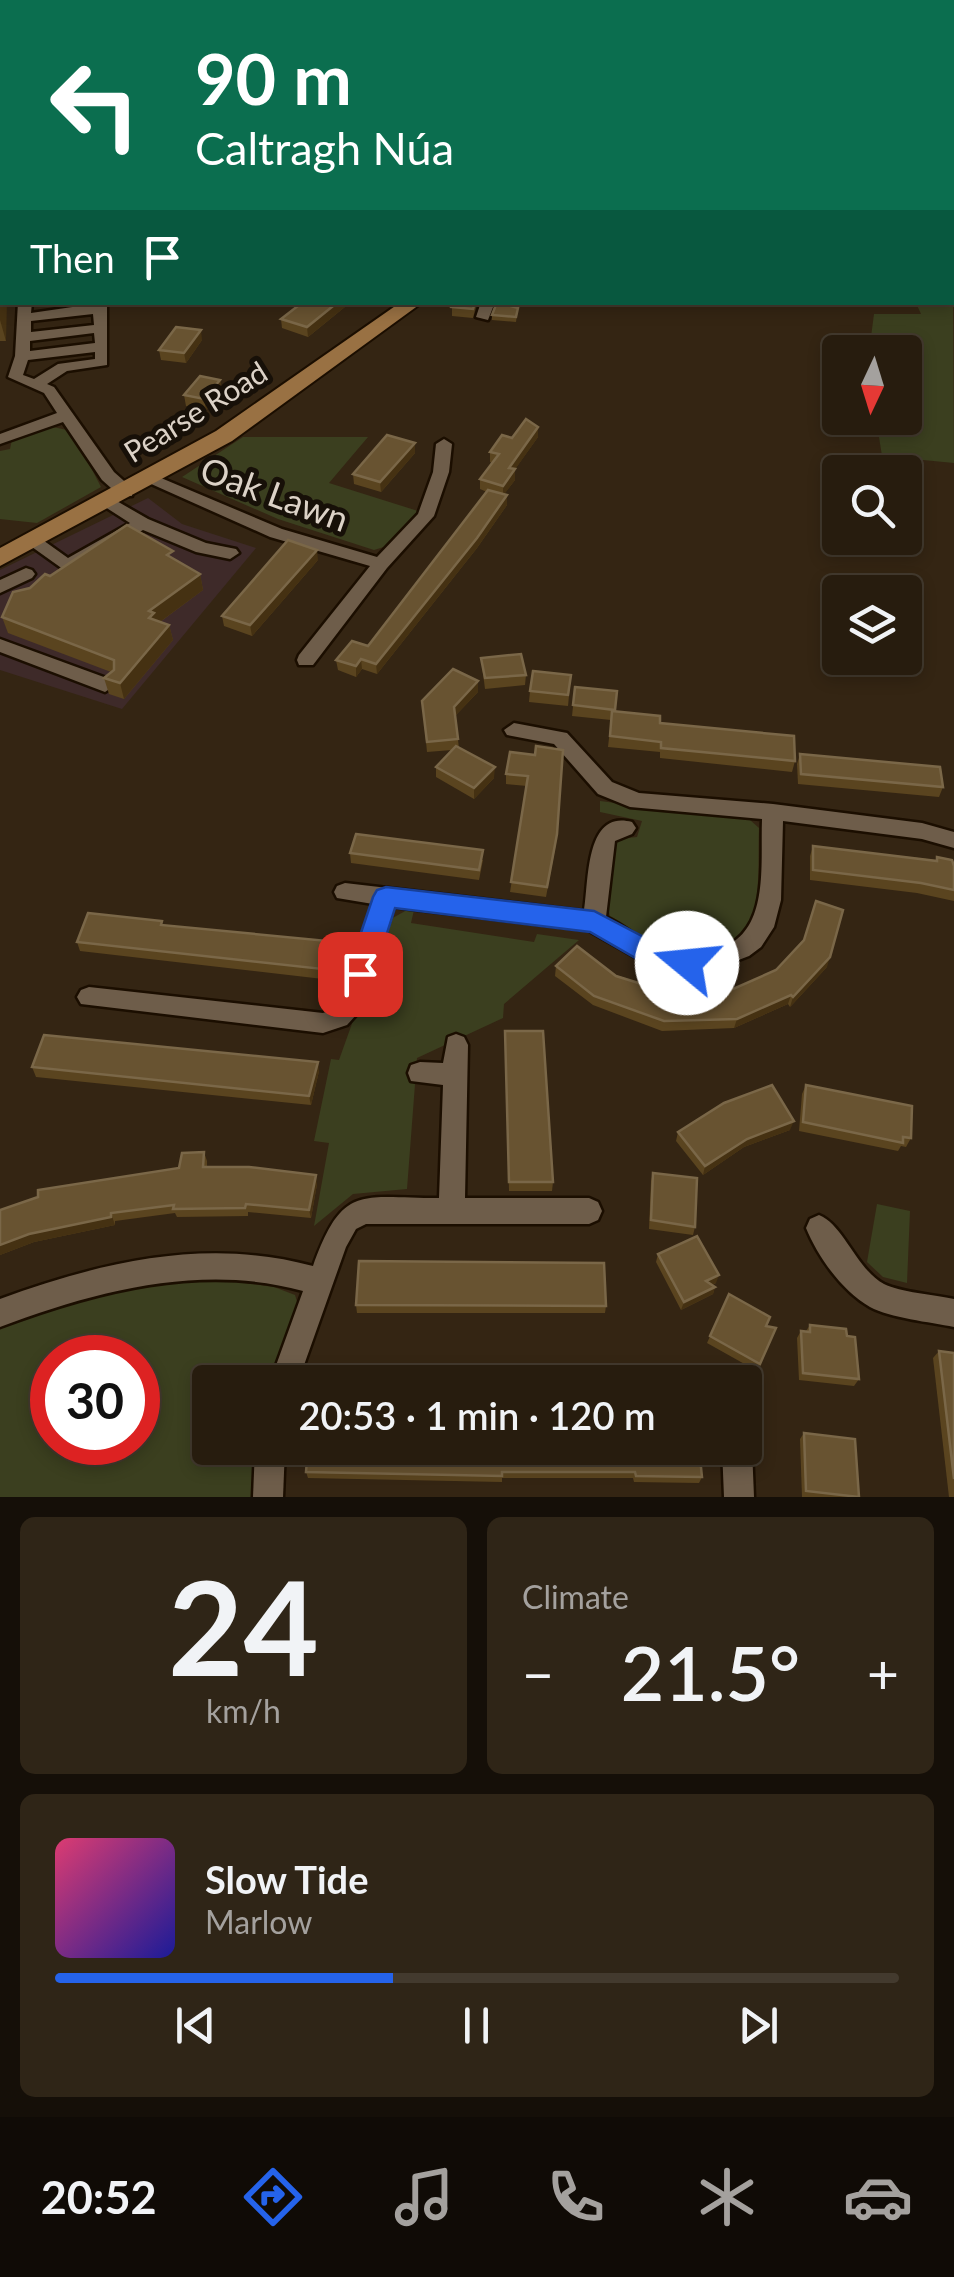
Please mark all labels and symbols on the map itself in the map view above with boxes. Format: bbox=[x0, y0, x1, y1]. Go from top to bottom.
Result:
north arrow bbox=[822, 335, 922, 435]
street label: Pearse Road bbox=[117, 353, 273, 469]
street label: Oak Lawn bbox=[195, 447, 355, 539]
position arrow bbox=[635, 911, 739, 1015]
pin bbox=[318, 932, 403, 1017]
speed limit sign: 30 bbox=[30, 1335, 160, 1465]

